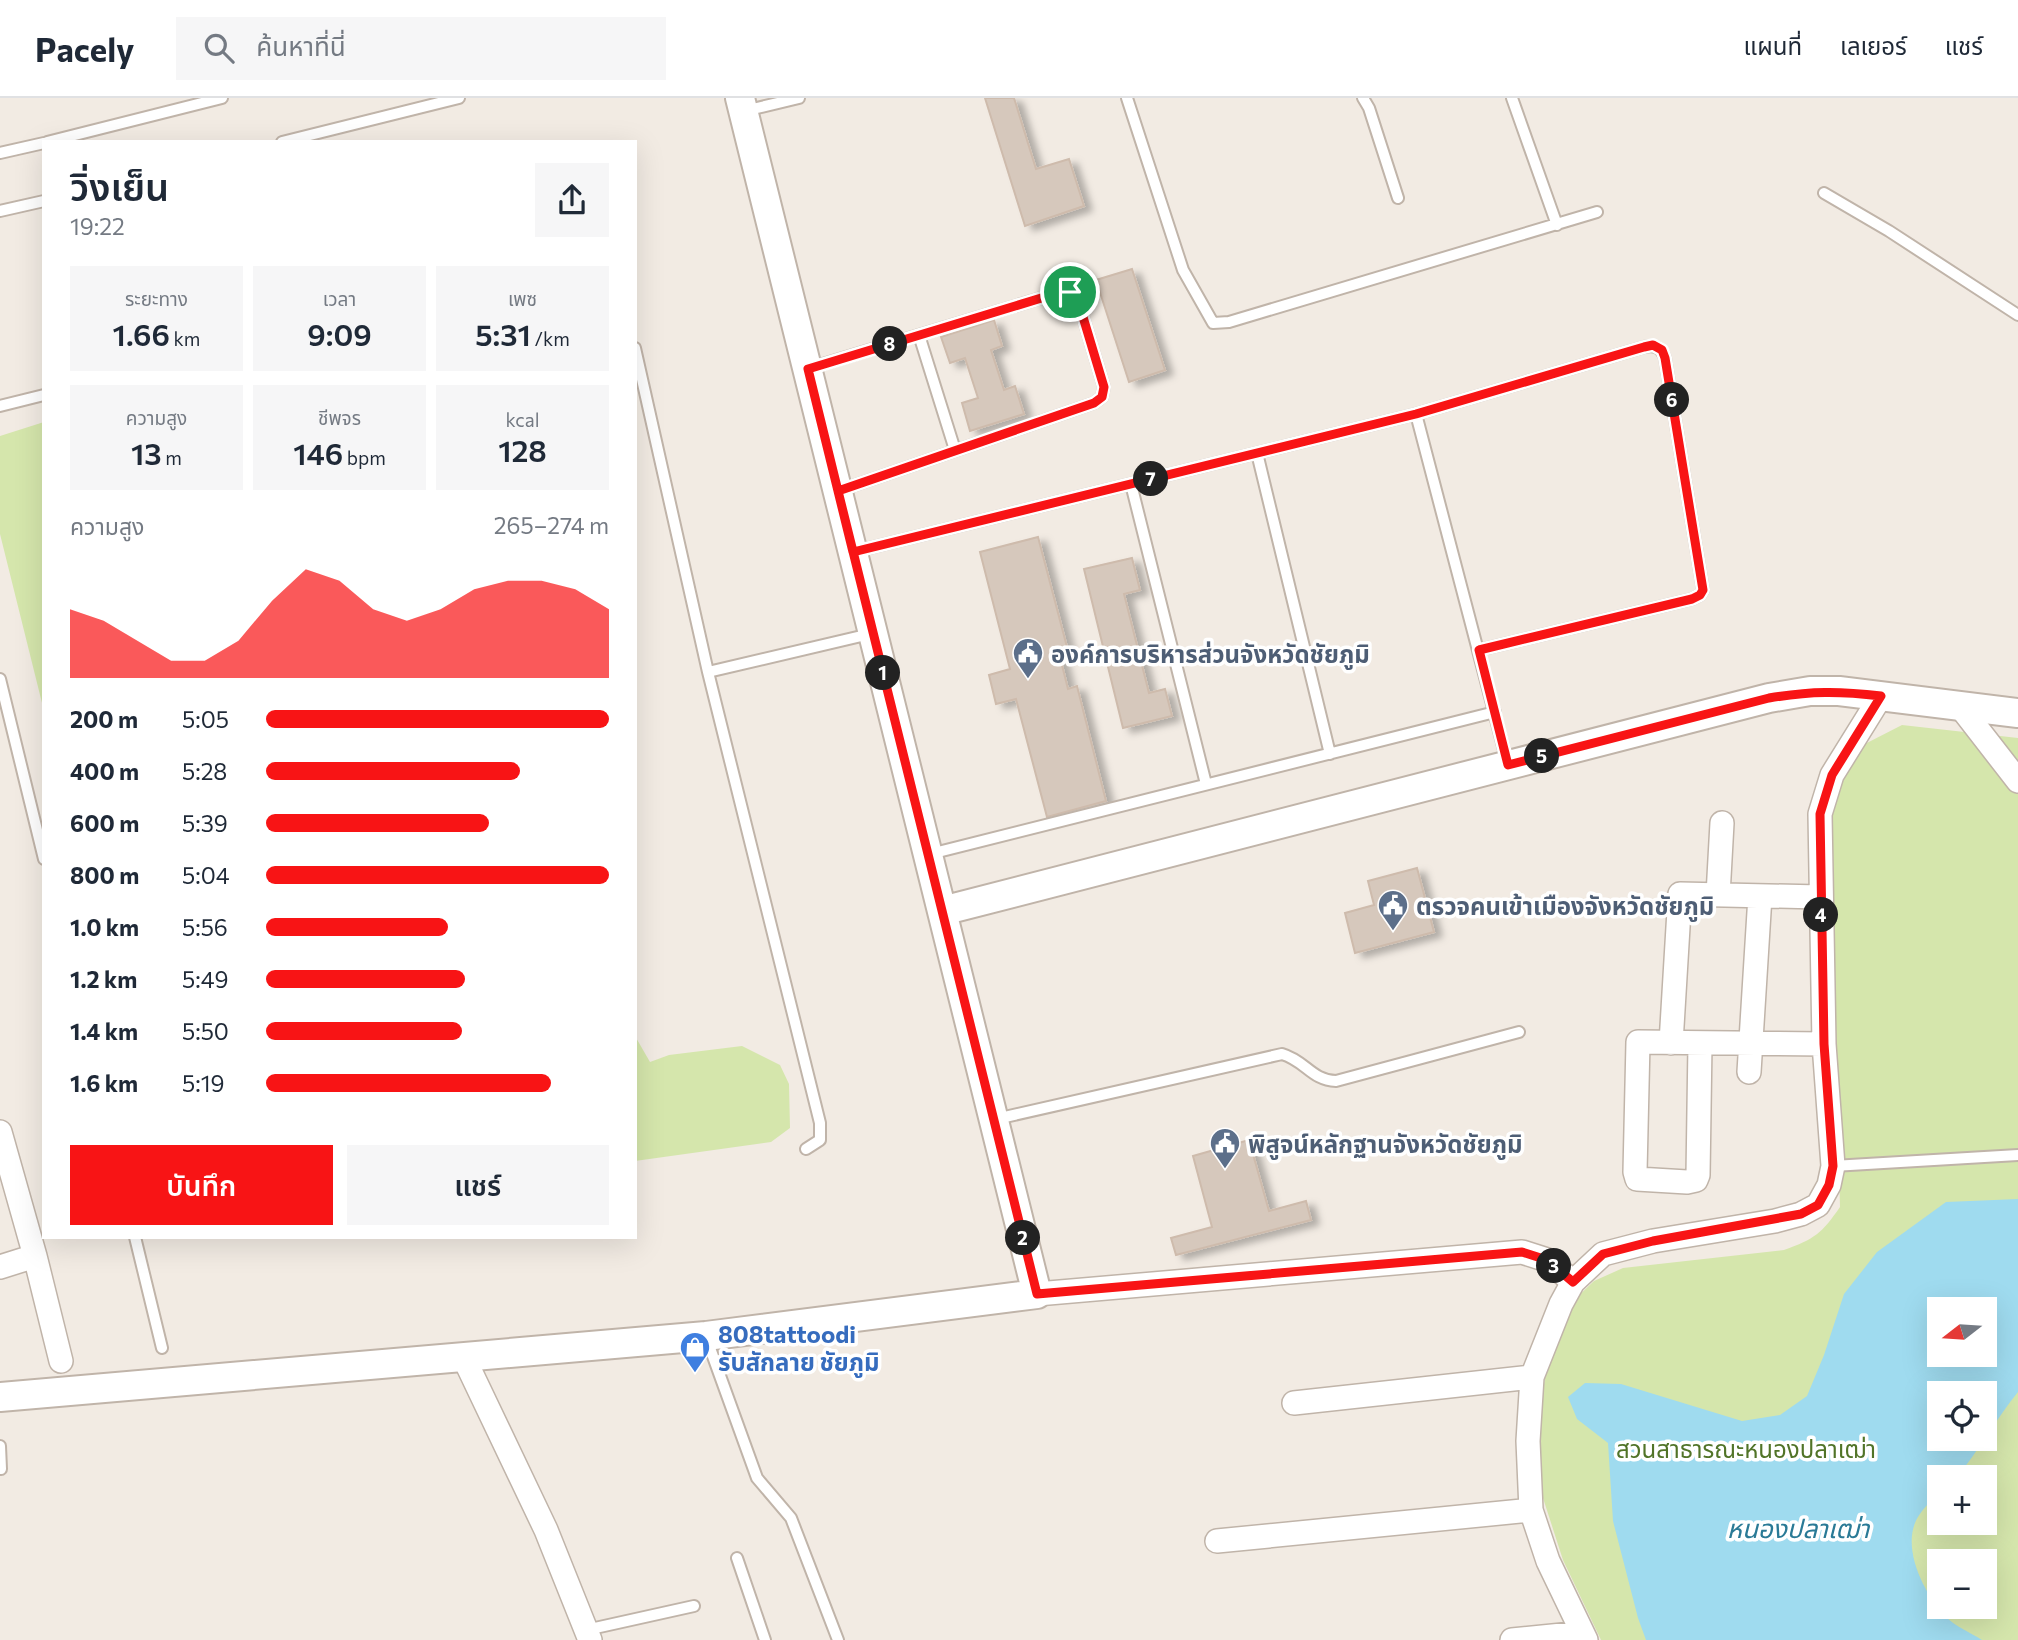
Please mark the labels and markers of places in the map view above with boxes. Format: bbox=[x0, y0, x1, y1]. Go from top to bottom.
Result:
pin bbox=[1040, 262, 1100, 322]
pin: 8 bbox=[872, 327, 908, 362]
pin: 6 bbox=[1654, 382, 1690, 418]
pin: 7 bbox=[1134, 462, 1168, 496]
public building icon: องค์การบริหารส่วนจังหวัดชัยภูมิ bbox=[1011, 636, 1045, 680]
place label: องค์การบริหารส่วนจังหวัดชัยภูมิ bbox=[1051, 639, 1370, 670]
pin: 1 bbox=[866, 656, 900, 690]
pin: 5 bbox=[1524, 738, 1560, 774]
public building icon: ตรวจคนเข้าเมืองจังหวัดชัยภูมิ bbox=[1376, 888, 1410, 932]
place label: ตรวจคนเข้าเมืองจังหวัดชัยภูมิ bbox=[1416, 891, 1714, 922]
pin: 4 bbox=[1804, 898, 1839, 932]
public building icon: พิสูจน์หลักฐานจังหวัดชัยภูมิ bbox=[1208, 1126, 1242, 1170]
place label: พิสูจน์หลักฐานจังหวัดชัยภูมิ bbox=[1248, 1129, 1522, 1160]
pin: 2 bbox=[1006, 1220, 1040, 1256]
pin: 3 bbox=[1536, 1248, 1572, 1284]
place label: 808tattoodi รับสักลาย ชัยภูมิ bbox=[718, 1319, 880, 1378]
shop icon: 808tattoodi รับสักลาย ชัยภูมิ bbox=[678, 1330, 712, 1374]

